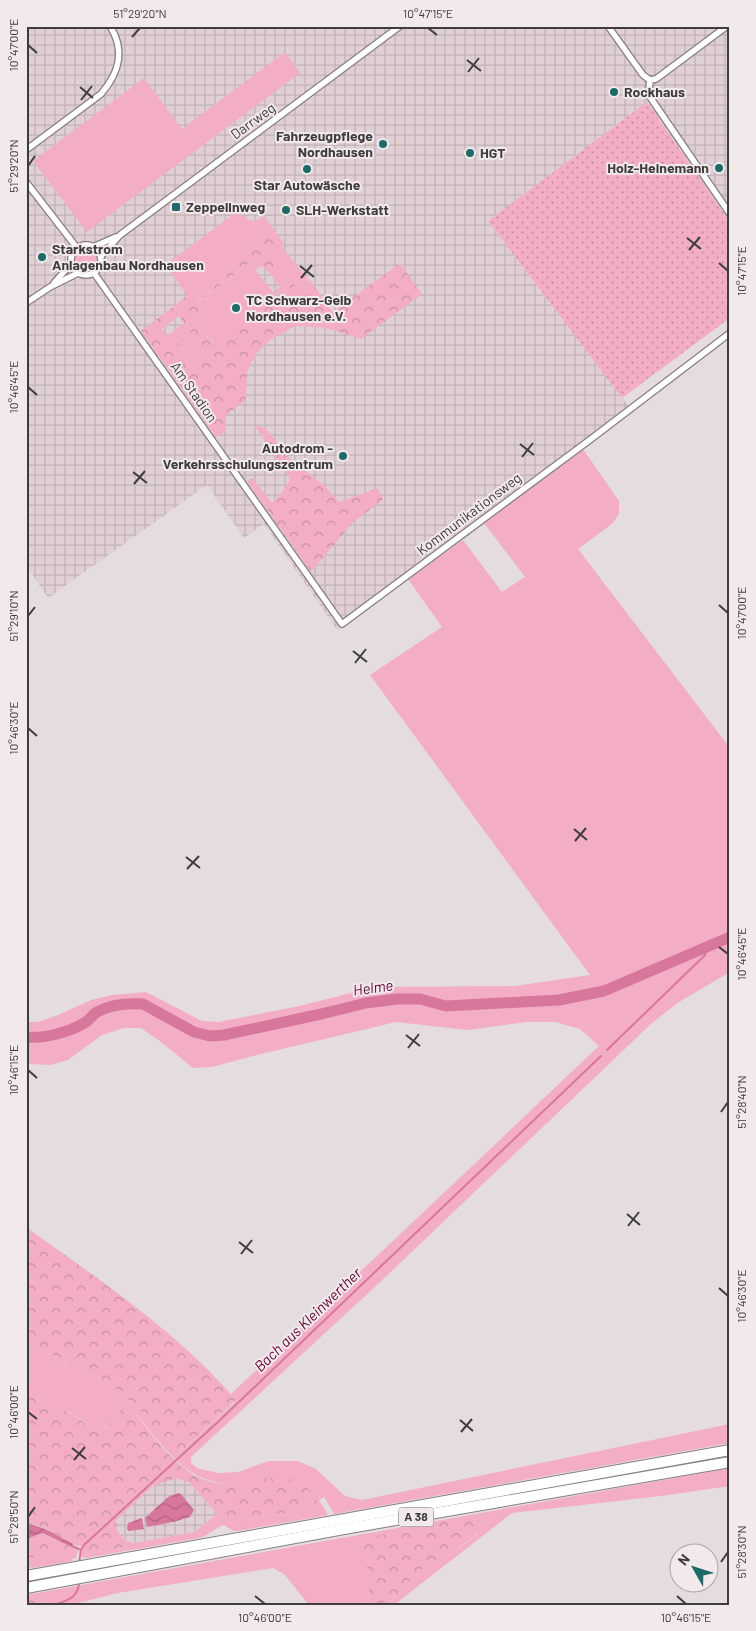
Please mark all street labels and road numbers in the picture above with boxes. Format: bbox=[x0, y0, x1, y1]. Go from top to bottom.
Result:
street label: Darrweg bbox=[227, 99, 278, 142]
street label: Am Stadion bbox=[167, 358, 221, 425]
street label: Kommunikationsweg bbox=[413, 469, 524, 559]
road number: A 38 bbox=[398, 1508, 434, 1526]

